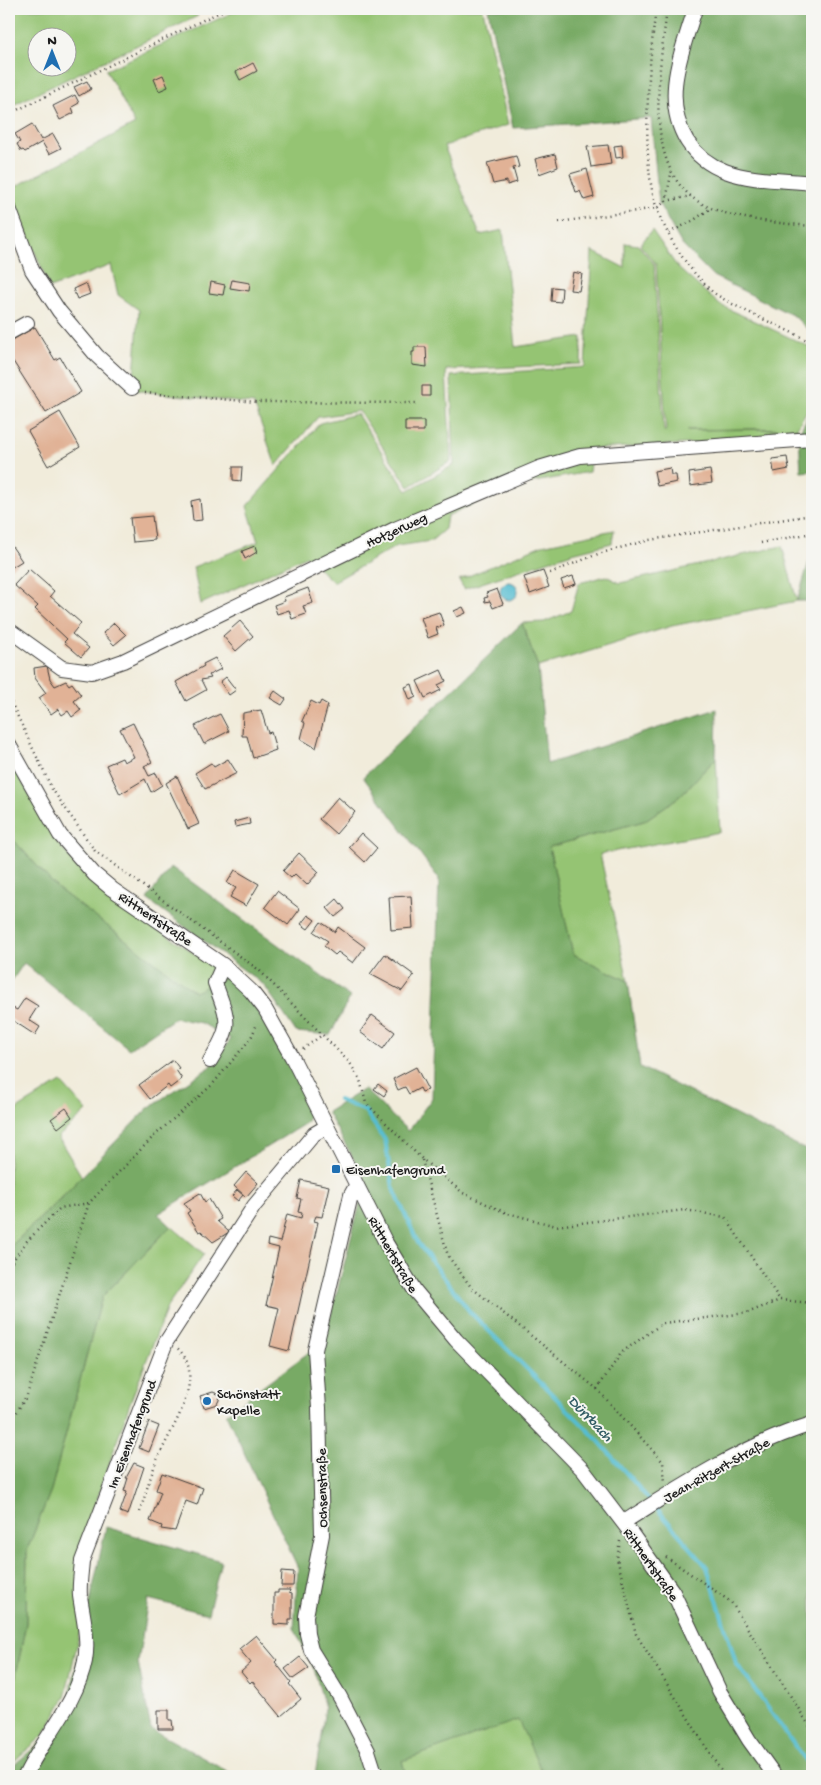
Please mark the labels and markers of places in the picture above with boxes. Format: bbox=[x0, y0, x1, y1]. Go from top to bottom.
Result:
marker: Eisenhafengrund bbox=[330, 1163, 342, 1175]
place label: Eisenhafengrund bbox=[346, 1163, 446, 1180]
place label: Schönstatt Kapelle bbox=[217, 1387, 281, 1420]
marker: Schönstatt Kapelle bbox=[201, 1395, 213, 1407]

